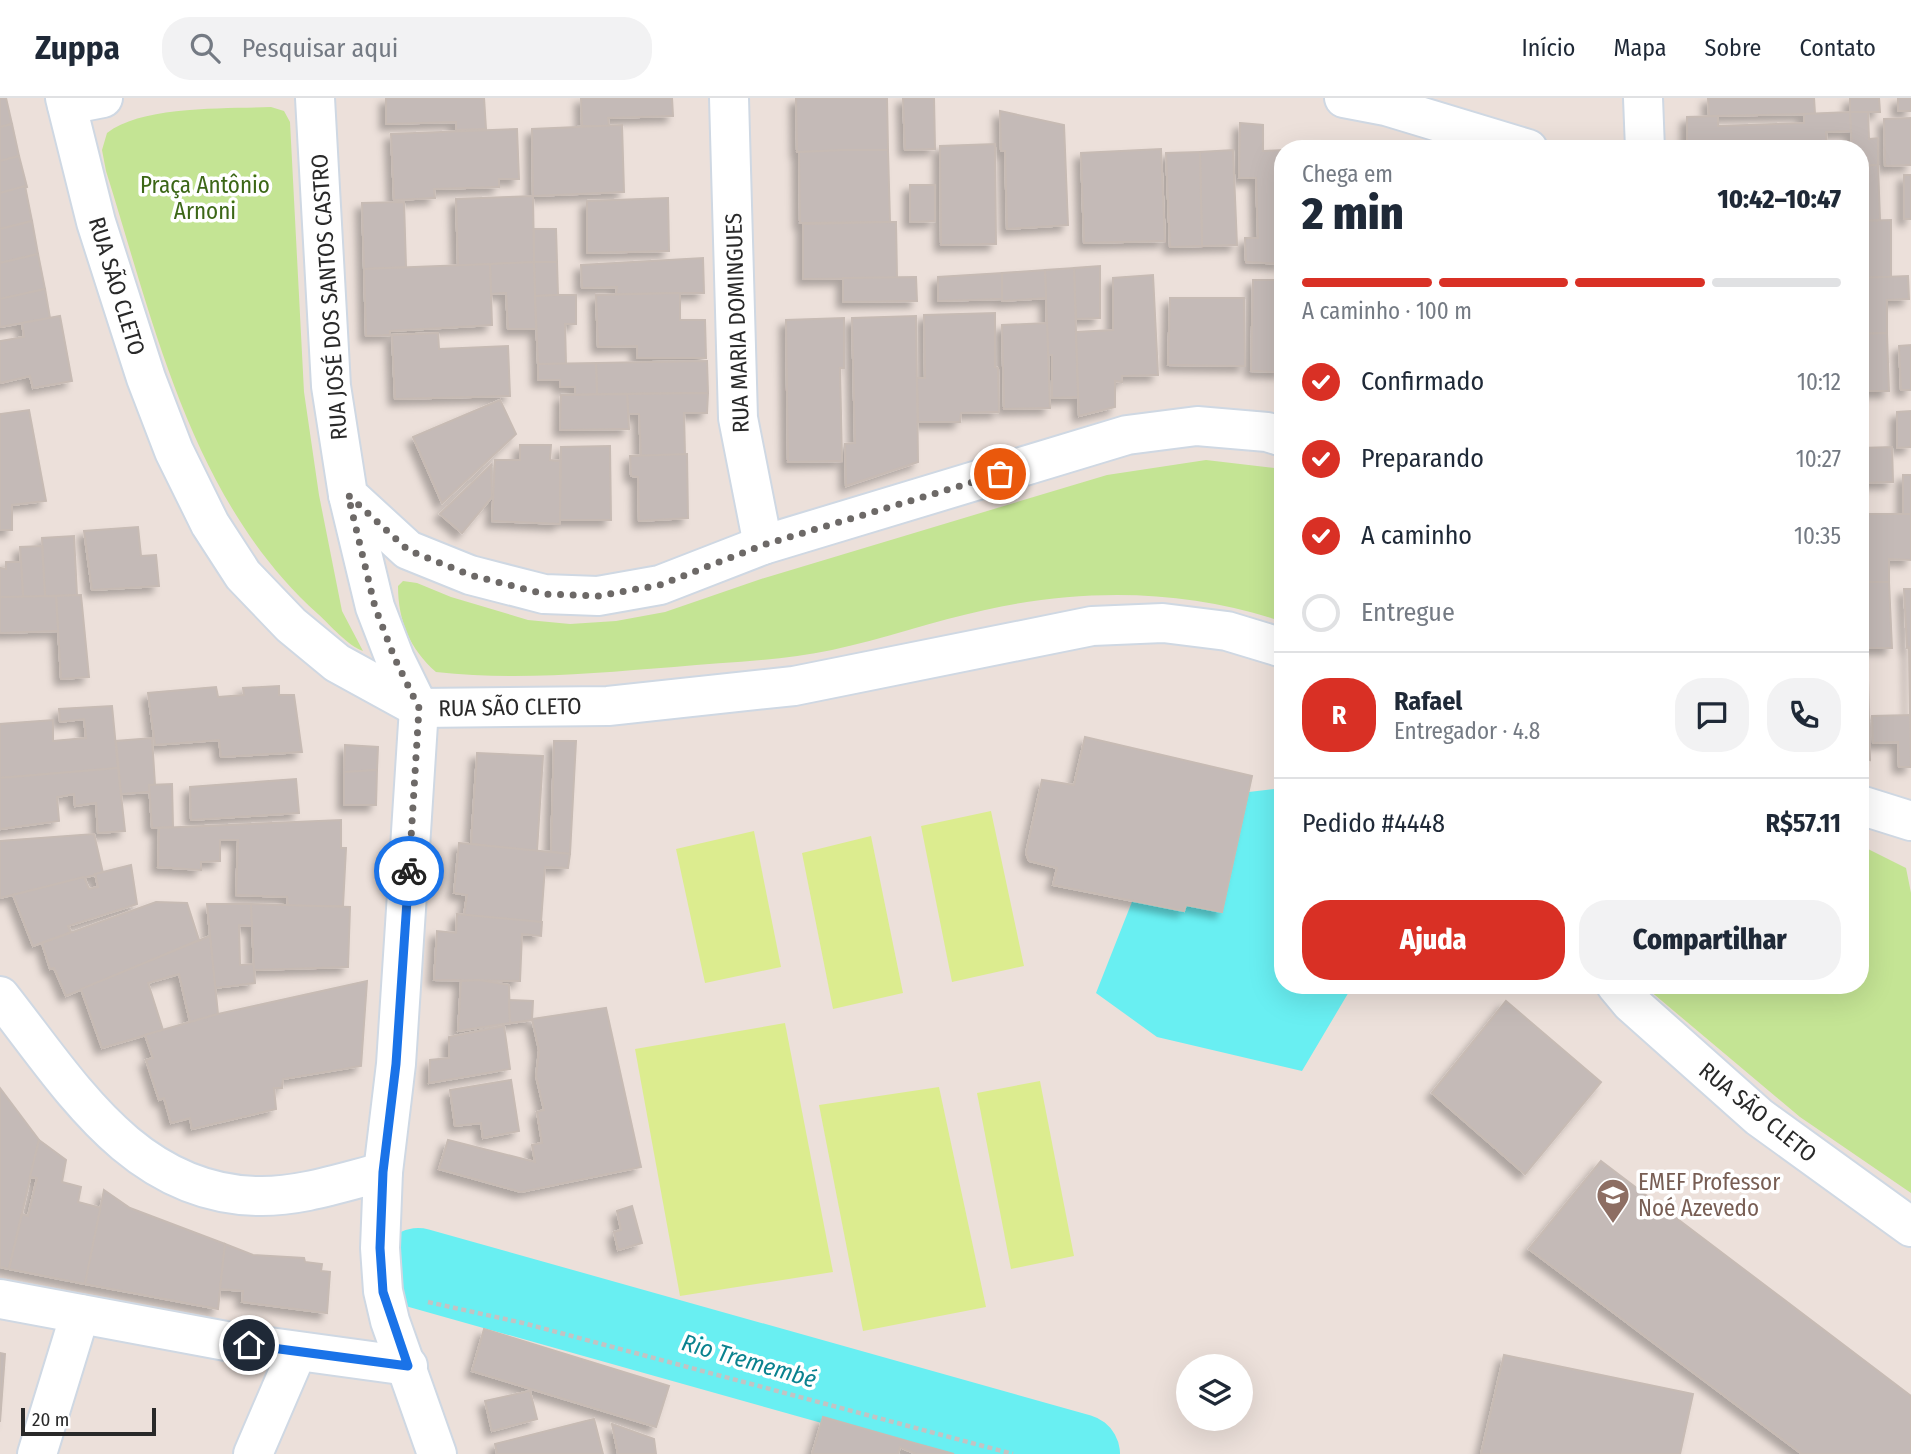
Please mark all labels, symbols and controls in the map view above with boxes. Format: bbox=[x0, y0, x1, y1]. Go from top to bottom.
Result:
search box bbox=[162, 17, 652, 80]
text: Zuppa bbox=[35, 28, 120, 68]
icon: search bbox=[186, 29, 224, 67]
text: Pesquisar aqui bbox=[242, 33, 398, 64]
text: Início bbox=[1522, 34, 1575, 62]
text: Mapa bbox=[1613, 34, 1667, 62]
text: Sobre bbox=[1705, 34, 1761, 62]
text: Contato bbox=[1799, 34, 1876, 62]
street label: RUA JOSÉ DOS SANTOS CASTRO bbox=[304, 153, 353, 441]
text: Chega em bbox=[1302, 160, 1393, 188]
park label: Praça Antônio Arnoni bbox=[140, 171, 270, 225]
text: 10:42–10:47 bbox=[1717, 184, 1841, 215]
text: 2 min bbox=[1302, 186, 1404, 241]
street label: RUA MARIA DOMINGUES bbox=[719, 212, 755, 434]
street label: RUA SÃO CLETO bbox=[83, 213, 151, 359]
text: A caminho · 100 m bbox=[1302, 297, 1472, 325]
icon: check bbox=[1302, 363, 1340, 401]
text: Confirmado bbox=[1361, 366, 1484, 397]
text: 10:12 bbox=[1797, 368, 1841, 396]
icon: check bbox=[1302, 440, 1340, 478]
text: Preparando bbox=[1361, 443, 1484, 474]
pin bbox=[970, 444, 1030, 504]
text: 10:27 bbox=[1796, 445, 1841, 473]
icon: bag bbox=[981, 455, 1019, 493]
icon: check bbox=[1302, 517, 1340, 555]
text: A caminho bbox=[1361, 520, 1472, 551]
text: 10:35 bbox=[1794, 522, 1841, 550]
text: Entregue bbox=[1361, 597, 1455, 628]
button: chat bbox=[1675, 678, 1749, 752]
button: phone bbox=[1767, 678, 1841, 752]
text: Rafael bbox=[1394, 686, 1462, 717]
street label: RUA SÃO CLETO bbox=[438, 692, 582, 722]
text: R bbox=[1332, 700, 1346, 731]
text: Entregador · 4.8 bbox=[1394, 717, 1540, 745]
text: Pedido #4448 bbox=[1302, 808, 1445, 839]
text: R$57.11 bbox=[1766, 808, 1841, 839]
courier bbox=[374, 836, 444, 906]
icon: bike bbox=[390, 852, 428, 890]
button: Ajuda bbox=[1302, 900, 1565, 980]
button: Compartilhar bbox=[1579, 900, 1841, 980]
street label: RUA SÃO CLETO bbox=[1694, 1056, 1822, 1168]
place label: EMEF Professor Noé Azevedo bbox=[1638, 1168, 1780, 1222]
school or university icon: EMEF Professor Noé Azevedo bbox=[1594, 1176, 1632, 1225]
pin bbox=[219, 1315, 279, 1375]
icon: home bbox=[230, 1326, 268, 1364]
water label: Rio Tremembé bbox=[679, 1328, 819, 1394]
map controls bbox=[1176, 1354, 1253, 1431]
button: layers bbox=[1176, 1354, 1253, 1431]
scale bar bbox=[21, 1405, 156, 1437]
text: 20 m bbox=[32, 1408, 69, 1431]

